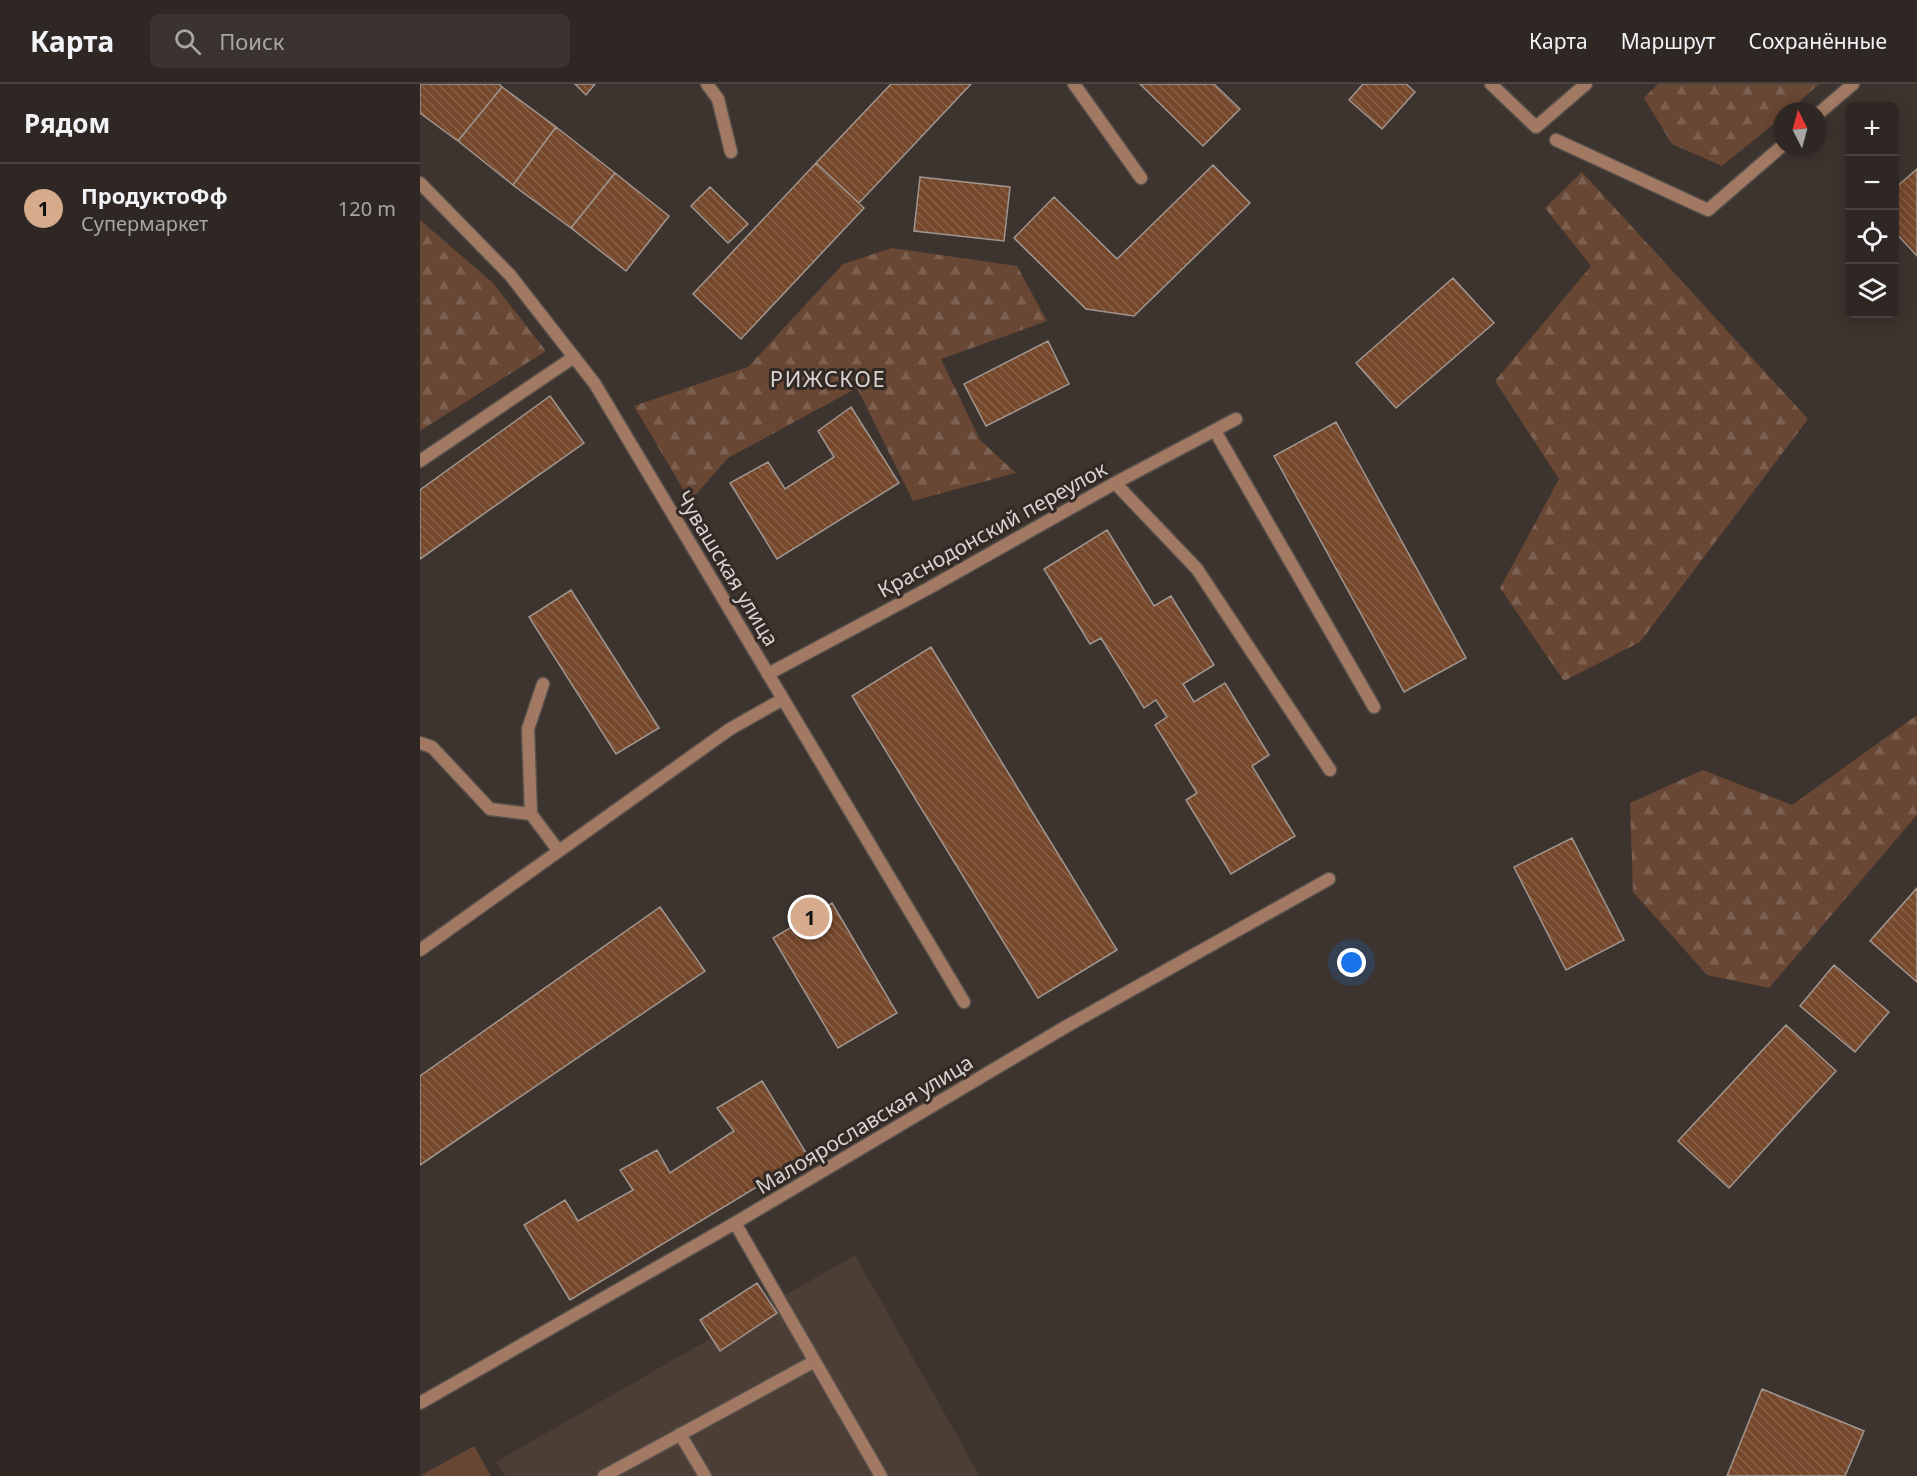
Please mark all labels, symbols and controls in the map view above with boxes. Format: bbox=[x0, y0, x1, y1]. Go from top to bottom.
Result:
search box bbox=[150, 14, 570, 68]
text: Карта bbox=[30, 22, 114, 60]
icon: search bbox=[171, 25, 204, 58]
text: Поиск bbox=[219, 26, 285, 56]
text: Карта bbox=[1529, 27, 1588, 55]
text: Маршрут bbox=[1621, 27, 1716, 55]
text: Сохранённые bbox=[1749, 27, 1887, 55]
north arrow bbox=[1773, 102, 1827, 156]
map controls bbox=[1845, 102, 1899, 318]
button: + bbox=[1845, 102, 1899, 156]
text: Рядом bbox=[24, 105, 110, 141]
button: − bbox=[1845, 156, 1899, 210]
text: ПродуктоФф bbox=[81, 180, 228, 210]
text: 1 bbox=[38, 195, 49, 222]
text: 120 m bbox=[338, 195, 396, 222]
text: Супермаркет bbox=[81, 210, 208, 237]
button: locate bbox=[1845, 210, 1899, 264]
button: layers bbox=[1845, 264, 1899, 318]
district label: РИЖСКОЕ bbox=[770, 363, 886, 393]
street label: Краснодонский переулок bbox=[872, 454, 1112, 604]
street label: Чувашская улица bbox=[670, 485, 786, 651]
pin: 1 bbox=[790, 894, 830, 940]
your location bbox=[1337, 948, 1366, 977]
street label: Малоярославская улица bbox=[750, 1048, 978, 1200]

